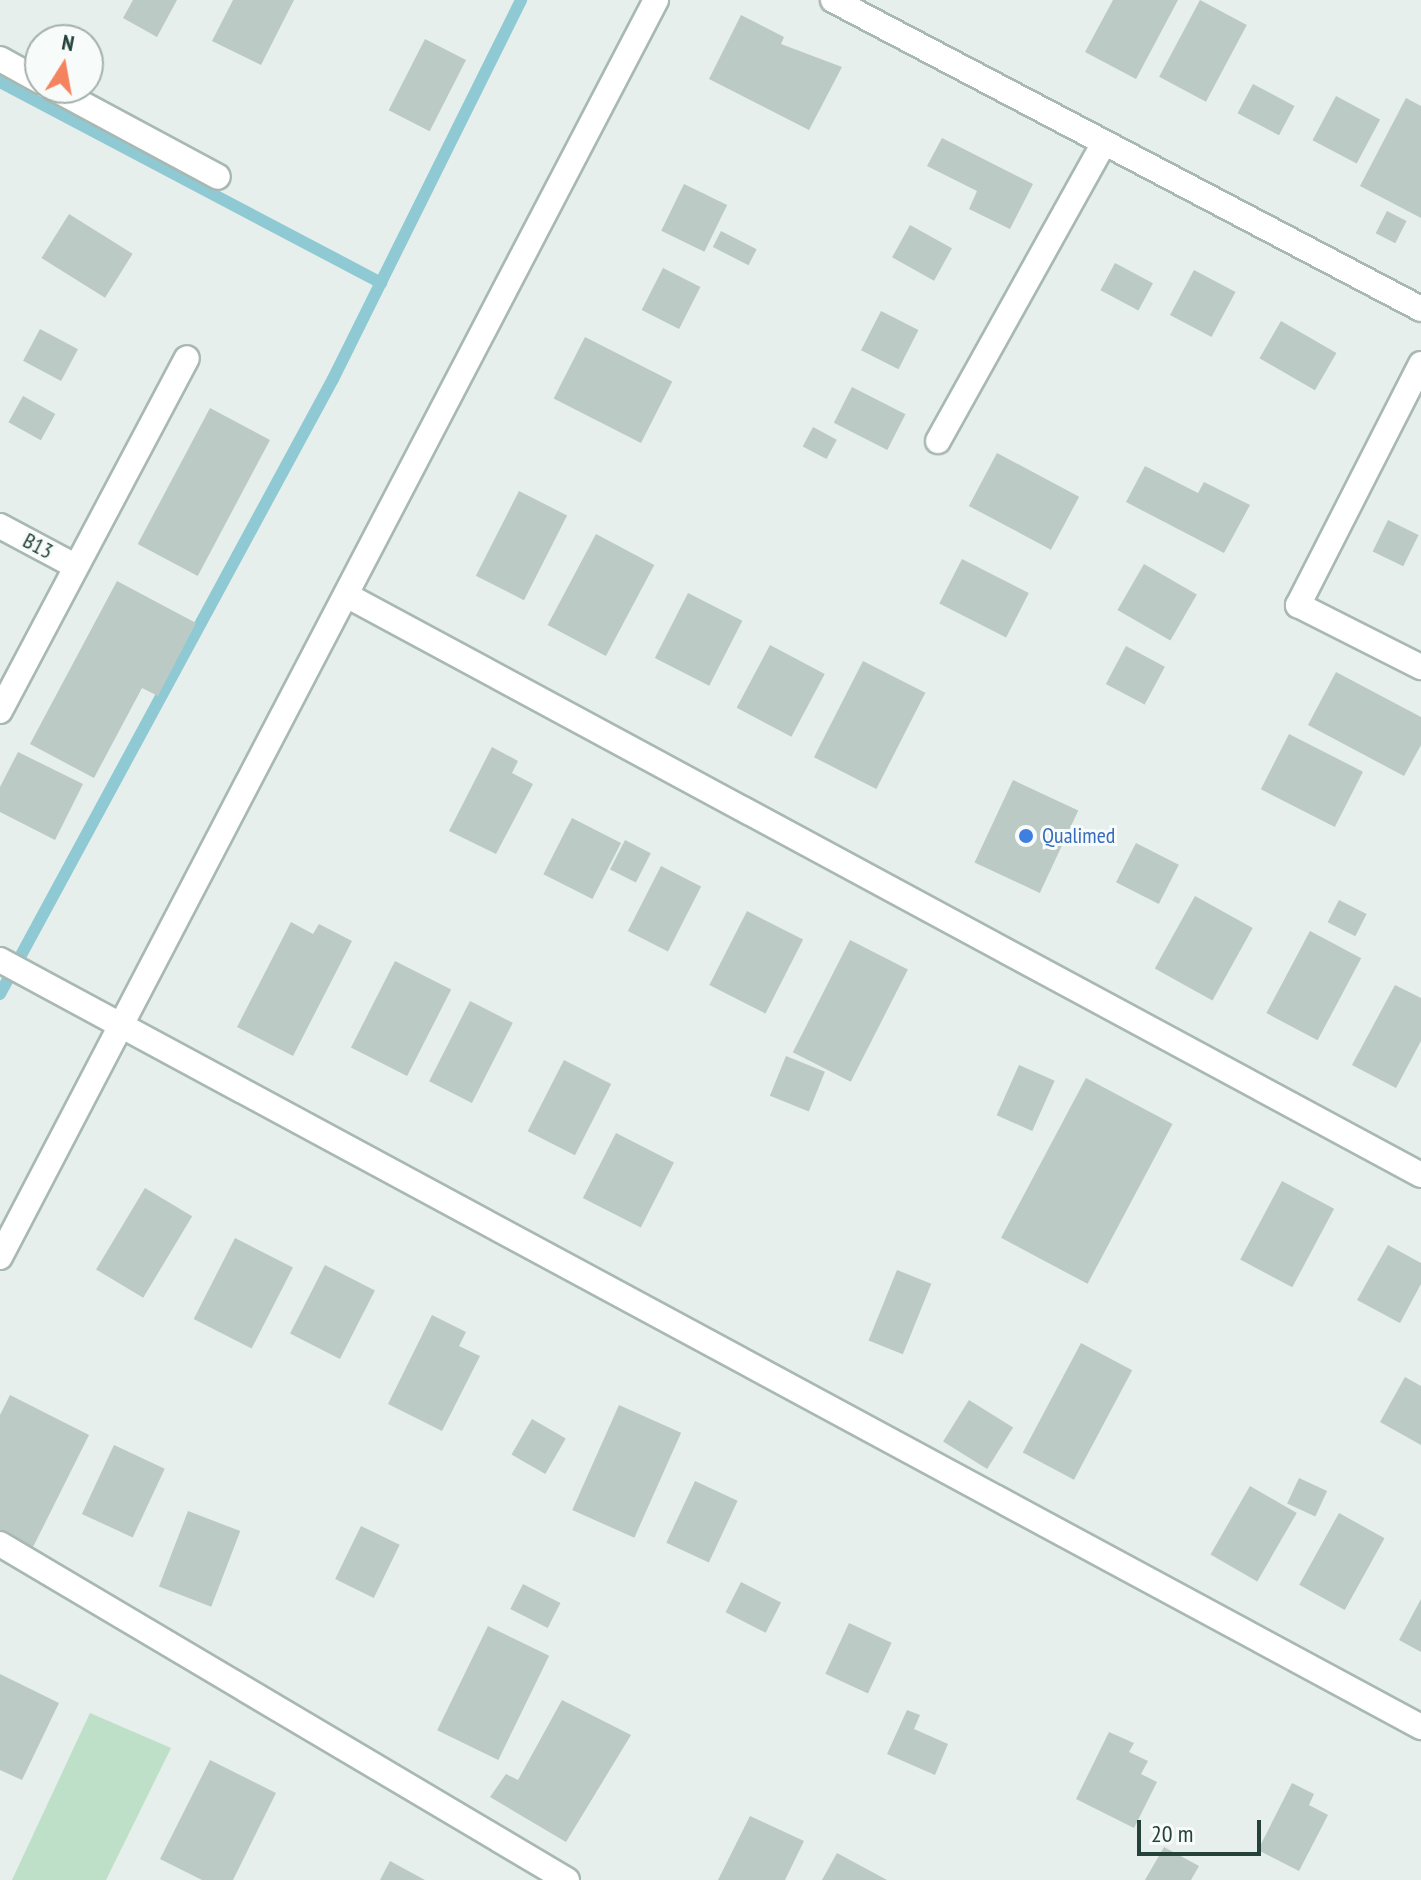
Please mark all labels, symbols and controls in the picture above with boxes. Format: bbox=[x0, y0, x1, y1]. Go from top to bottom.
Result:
north arrow bbox=[24, 24, 104, 104]
text: N bbox=[60, 28, 77, 57]
street label: B13 bbox=[18, 527, 58, 565]
place label: Qualimed bbox=[1042, 823, 1115, 849]
marker: Qualimed bbox=[1017, 827, 1035, 845]
scale bar bbox=[1141, 1804, 1265, 1854]
text: 20 m bbox=[1151, 1818, 1193, 1849]

